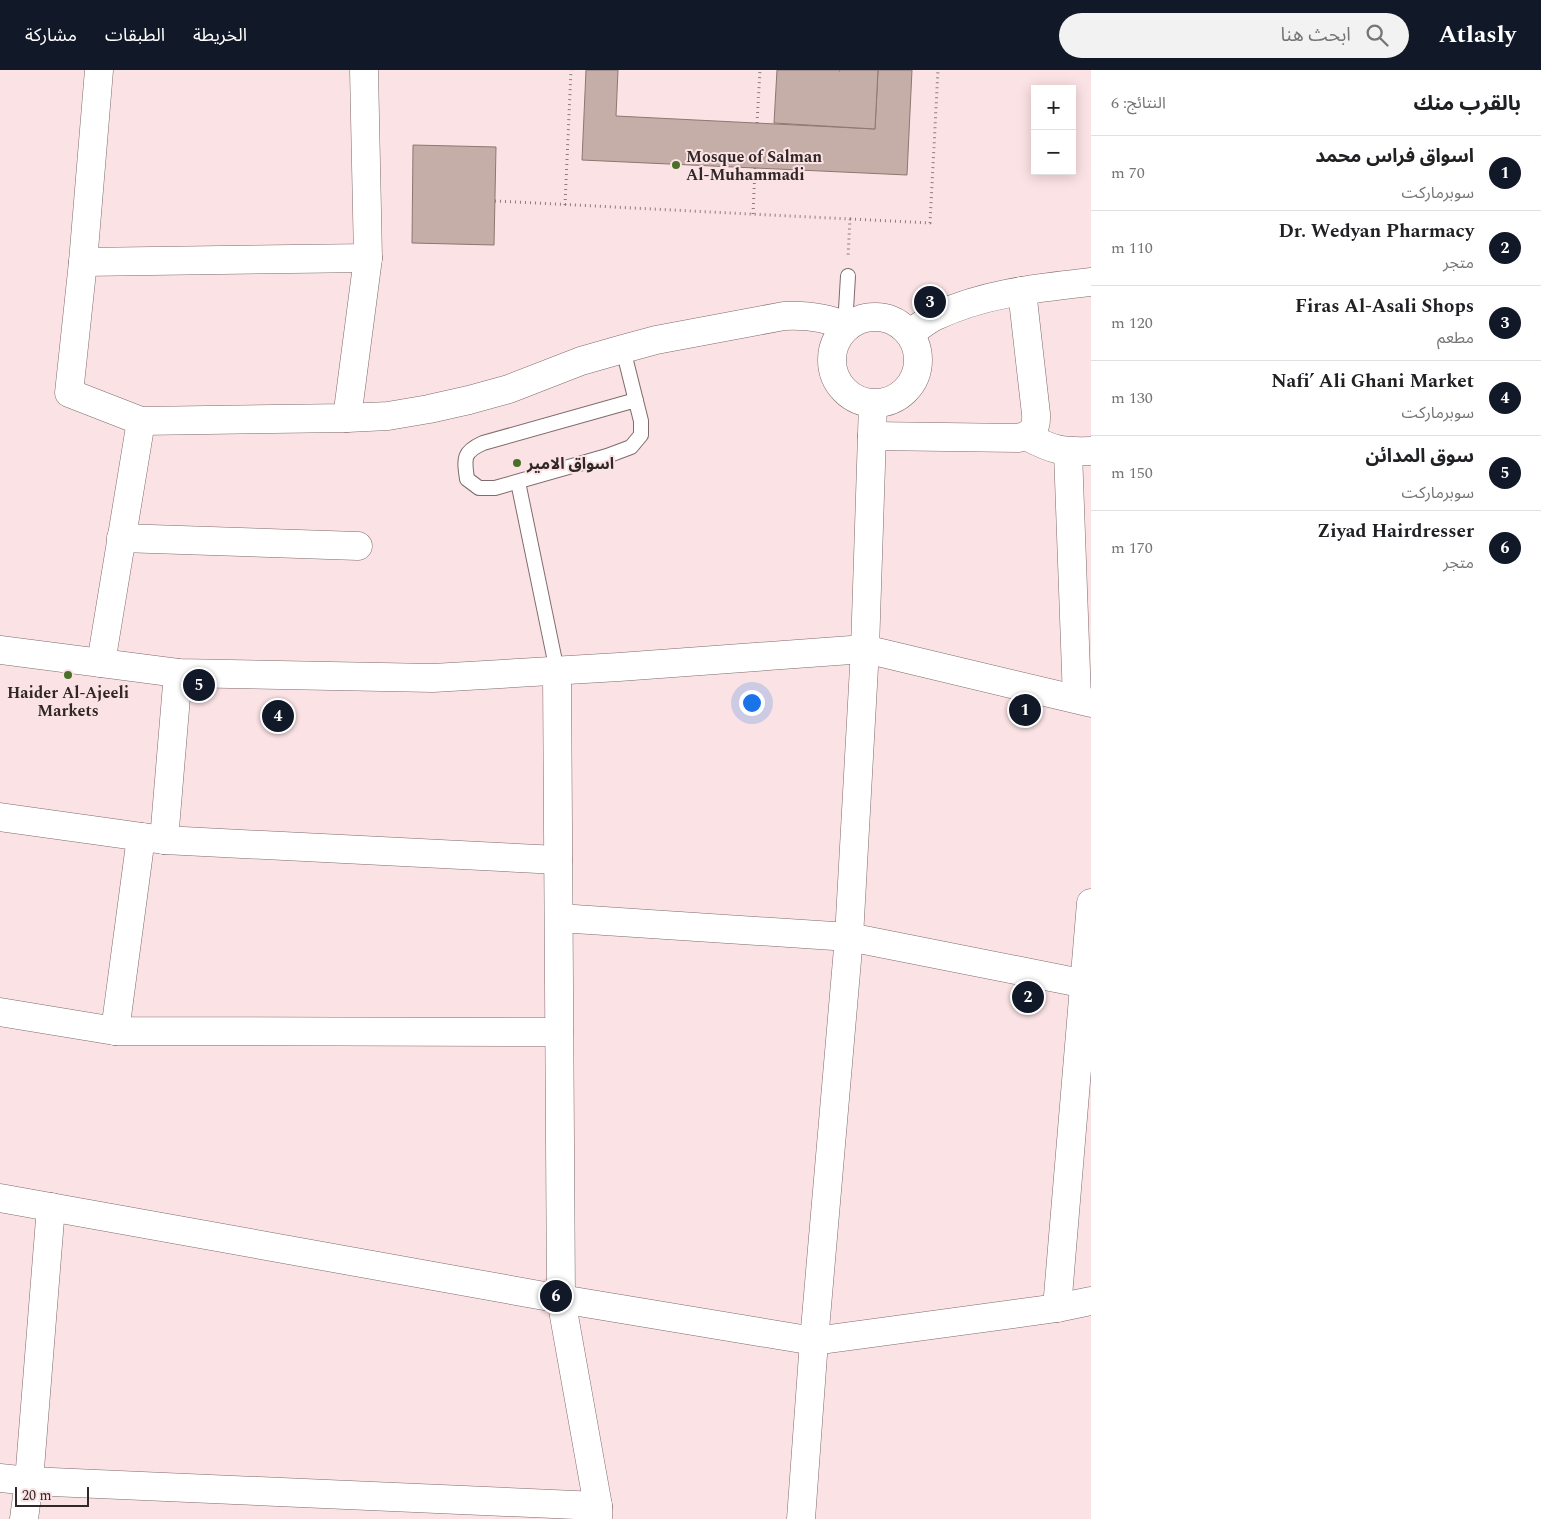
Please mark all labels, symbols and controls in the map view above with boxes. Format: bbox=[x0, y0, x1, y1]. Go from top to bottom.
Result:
search box bbox=[1059, 13, 1409, 58]
text: Atlasly bbox=[1439, 17, 1516, 53]
text: ابحث هنا bbox=[1281, 21, 1351, 50]
icon: search bbox=[1363, 21, 1391, 49]
text: مشاركة bbox=[25, 22, 77, 49]
text: الطبقات bbox=[105, 22, 165, 49]
text: الخريطة bbox=[193, 22, 247, 49]
map controls bbox=[1031, 85, 1076, 175]
button: + bbox=[1031, 85, 1076, 130]
text: بالقرب منك bbox=[1413, 88, 1521, 120]
text: النتائج: 6 bbox=[1111, 91, 1166, 115]
button: − bbox=[1031, 130, 1076, 175]
text: اسواق فراس محمد bbox=[1315, 142, 1474, 171]
place label: Mosque of Salman Al-Muhammadi bbox=[686, 145, 822, 187]
marker: Mosque of Salman Al-Muhammadi bbox=[670, 159, 682, 171]
text: 70 m bbox=[1111, 161, 1145, 185]
text: 1 bbox=[1501, 161, 1510, 185]
text: سوبرماركت bbox=[1402, 181, 1474, 205]
text: Dr. Wedyan Pharmacy bbox=[1279, 217, 1474, 246]
text: 110 m bbox=[1111, 236, 1153, 260]
text: 2 bbox=[1501, 236, 1510, 260]
text: متجر bbox=[1443, 251, 1474, 275]
pin: 3 bbox=[914, 283, 946, 321]
text: Firas Al-Asali Shops bbox=[1295, 292, 1474, 321]
text: 120 m bbox=[1111, 311, 1153, 335]
text: 3 bbox=[1501, 311, 1510, 335]
text: مطعم bbox=[1437, 326, 1474, 350]
text: Nafi’ Ali Ghani Market bbox=[1271, 367, 1474, 396]
text: 130 m bbox=[1111, 386, 1153, 410]
text: 4 bbox=[1501, 386, 1510, 410]
text: سوبرماركت bbox=[1402, 401, 1474, 425]
text: سوق المدائن bbox=[1365, 442, 1474, 471]
place label: اسواق الامير bbox=[526, 452, 614, 476]
marker: اسواق الامير bbox=[511, 457, 523, 469]
text: 150 m bbox=[1111, 461, 1153, 485]
text: 5 bbox=[1501, 461, 1510, 485]
text: سوبرماركت bbox=[1402, 481, 1474, 505]
text: Ziyad Hairdresser bbox=[1317, 517, 1474, 546]
text: 170 m bbox=[1111, 536, 1153, 560]
text: 6 bbox=[1501, 536, 1510, 560]
text: متجر bbox=[1443, 551, 1474, 575]
pin: 5 bbox=[183, 666, 215, 704]
marker: Haider Al-Ajeeli Markets bbox=[62, 669, 74, 681]
place label: Haider Al-Ajeeli Markets bbox=[7, 681, 129, 723]
your location bbox=[739, 690, 765, 716]
pin: 1 bbox=[1009, 691, 1041, 729]
pin: 4 bbox=[262, 697, 294, 735]
pin: 2 bbox=[1012, 978, 1044, 1016]
pin: 6 bbox=[540, 1277, 572, 1315]
scale bar bbox=[15, 1484, 89, 1507]
text: 20 m bbox=[22, 1485, 52, 1506]

